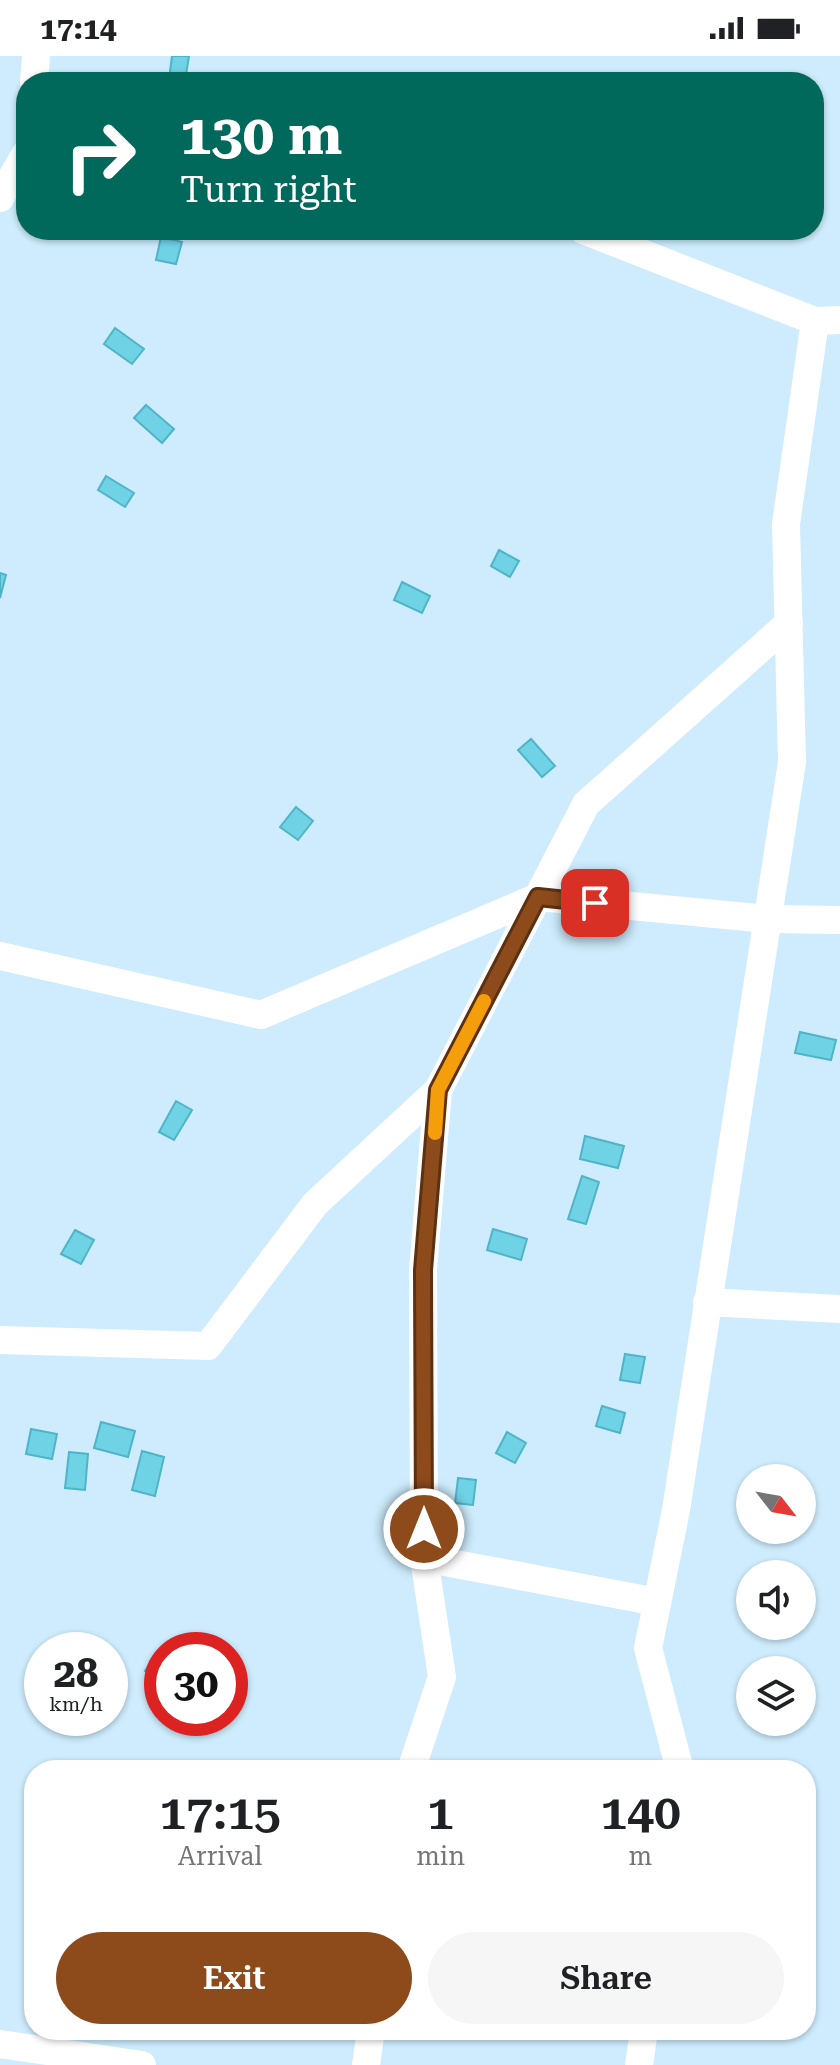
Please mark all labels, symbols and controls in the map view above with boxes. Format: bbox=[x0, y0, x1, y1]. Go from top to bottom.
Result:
text: 17:14 bbox=[40, 11, 117, 46]
text: 130 m bbox=[180, 102, 342, 168]
icon: right bbox=[48, 104, 152, 208]
text: Turn right bbox=[180, 169, 357, 211]
pin bbox=[561, 869, 629, 937]
icon: arrive bbox=[573, 881, 617, 925]
north arrow bbox=[736, 1464, 816, 1544]
map controls bbox=[736, 1464, 816, 1736]
position arrow bbox=[382, 1487, 466, 1571]
button: sound bbox=[736, 1560, 816, 1640]
speed limit sign: 30 bbox=[144, 1632, 248, 1736]
text: 28 bbox=[54, 1650, 98, 1697]
button: layers bbox=[736, 1656, 816, 1736]
text: km/h bbox=[49, 1692, 103, 1716]
text: 17:15 bbox=[159, 1785, 281, 1841]
text: 1 bbox=[427, 1785, 454, 1841]
text: 140 bbox=[600, 1785, 681, 1841]
text: Arrival bbox=[178, 1841, 262, 1871]
text: min bbox=[416, 1841, 465, 1871]
text: m bbox=[629, 1841, 652, 1871]
button: Exit bbox=[56, 1932, 412, 2024]
button: Share bbox=[428, 1932, 784, 2024]

